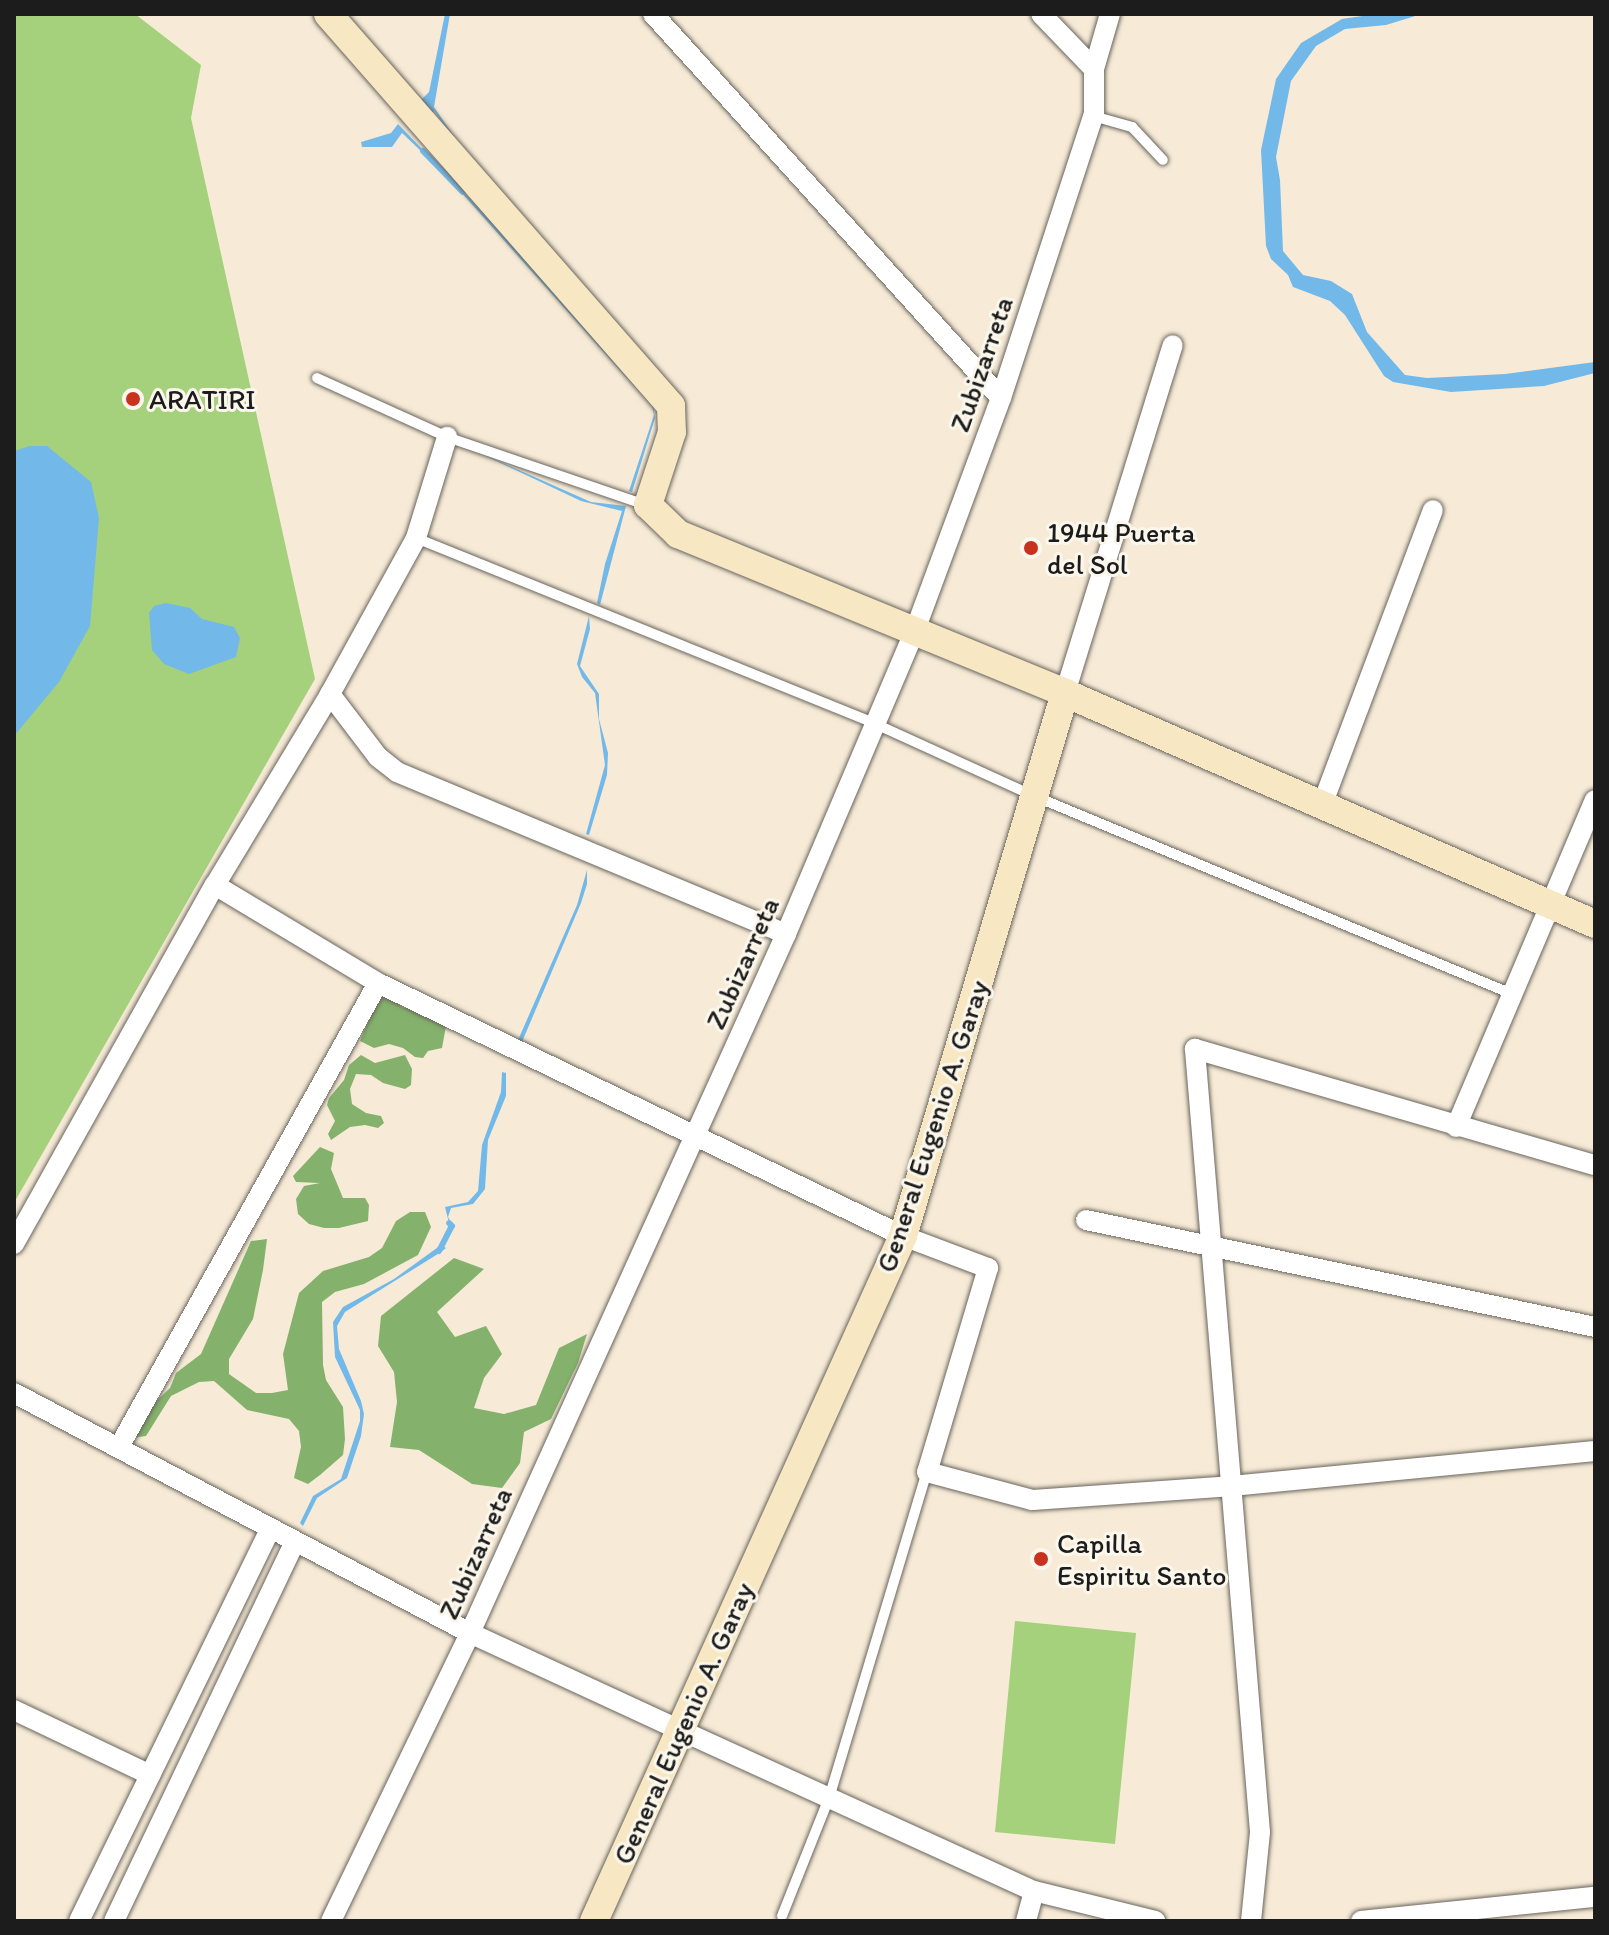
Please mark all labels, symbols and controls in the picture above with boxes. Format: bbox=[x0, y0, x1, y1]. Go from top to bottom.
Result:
street label: Zubizarreta bbox=[942, 292, 1020, 436]
place label: ARATIRI bbox=[149, 382, 256, 416]
marker: ARATIRI bbox=[124, 390, 142, 408]
place label: 1944 Puerta del Sol bbox=[1047, 515, 1195, 581]
marker: 1944 Puerta del Sol bbox=[1022, 539, 1040, 557]
street label: Zubizarreta bbox=[698, 892, 786, 1034]
street label: General Eugenio A. Garay bbox=[869, 976, 995, 1276]
street label: Zubizarreta bbox=[431, 1482, 519, 1624]
place label: Capilla Espiritu Santo bbox=[1057, 1526, 1227, 1592]
marker: Capilla Espiritu Santo bbox=[1032, 1550, 1050, 1568]
street label: General Eugenio A. Garay bbox=[606, 1577, 760, 1869]

